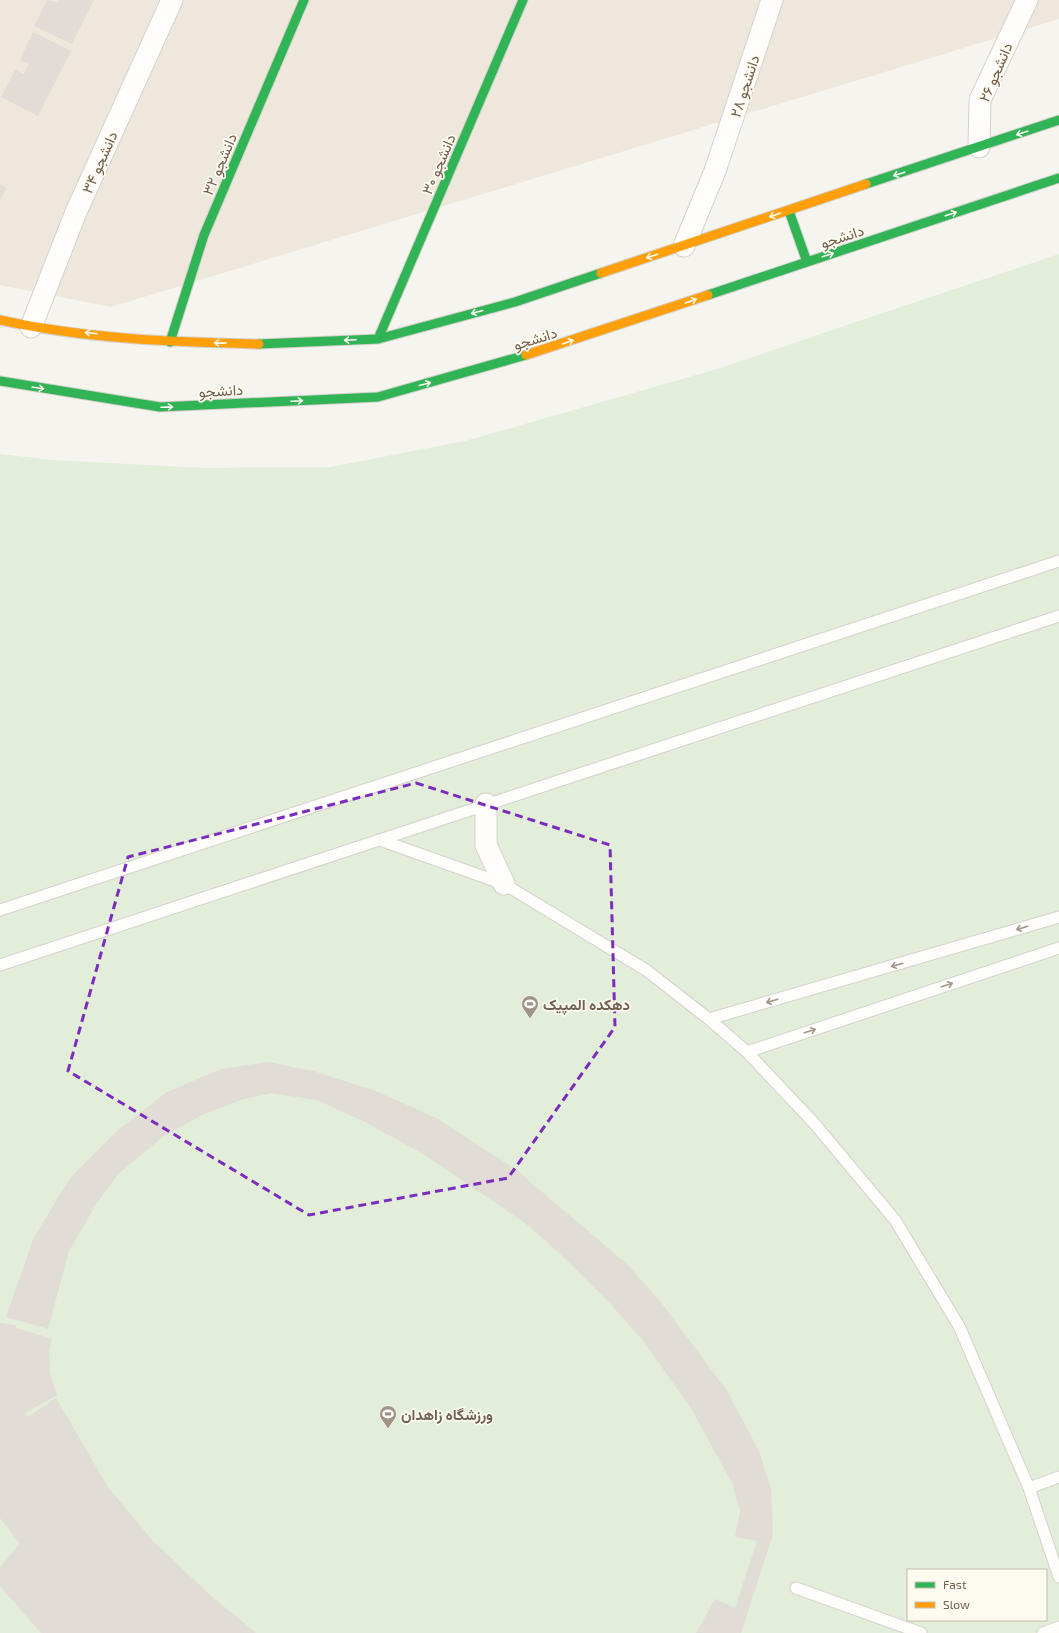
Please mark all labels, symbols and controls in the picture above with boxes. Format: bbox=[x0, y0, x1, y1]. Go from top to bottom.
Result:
street label: دانشجو ۲۶ bbox=[974, 39, 1017, 105]
street label: دانشجو ۲۸ bbox=[725, 53, 763, 120]
street label: دانشجو ۳۴ bbox=[77, 128, 122, 196]
street label: دانشجو ۳۲ bbox=[198, 130, 241, 198]
one-way arrow bbox=[1016, 130, 1029, 137]
street label: دانشجو ۳۰ bbox=[417, 131, 460, 197]
one-way arrow bbox=[892, 171, 905, 178]
one-way arrow bbox=[945, 210, 958, 217]
one-way arrow bbox=[769, 212, 782, 219]
street label: دانشجو bbox=[818, 221, 866, 252]
one-way arrow bbox=[821, 251, 834, 258]
one-way arrow bbox=[646, 253, 658, 261]
one-way arrow bbox=[685, 297, 698, 304]
one-way arrow bbox=[471, 309, 484, 316]
street label: دانشجو bbox=[511, 323, 559, 354]
one-way arrow bbox=[85, 330, 98, 337]
one-way arrow bbox=[344, 337, 357, 344]
one-way arrow bbox=[561, 338, 574, 345]
one-way arrow bbox=[214, 339, 227, 347]
street label: دانشجو bbox=[198, 380, 244, 401]
one-way arrow bbox=[418, 380, 431, 387]
one-way arrow bbox=[31, 384, 44, 392]
one-way arrow bbox=[290, 397, 303, 404]
one-way arrow bbox=[160, 403, 173, 411]
one-way arrow bbox=[1015, 925, 1028, 932]
one-way arrow bbox=[890, 962, 903, 969]
one-way arrow bbox=[940, 981, 952, 989]
sports icon: دهکده المپیک bbox=[520, 994, 540, 1019]
place label: دهکده المپیک bbox=[543, 995, 630, 1015]
one-way arrow bbox=[766, 998, 779, 1005]
one-way arrow bbox=[804, 1027, 817, 1034]
sports icon: ورزشگاه زاهدان bbox=[378, 1404, 398, 1429]
place label: ورزشگاه زاهدان bbox=[401, 1405, 493, 1424]
legend bbox=[907, 1569, 1047, 1621]
text: Fast bbox=[943, 1577, 967, 1591]
text: Slow bbox=[943, 1597, 970, 1611]

